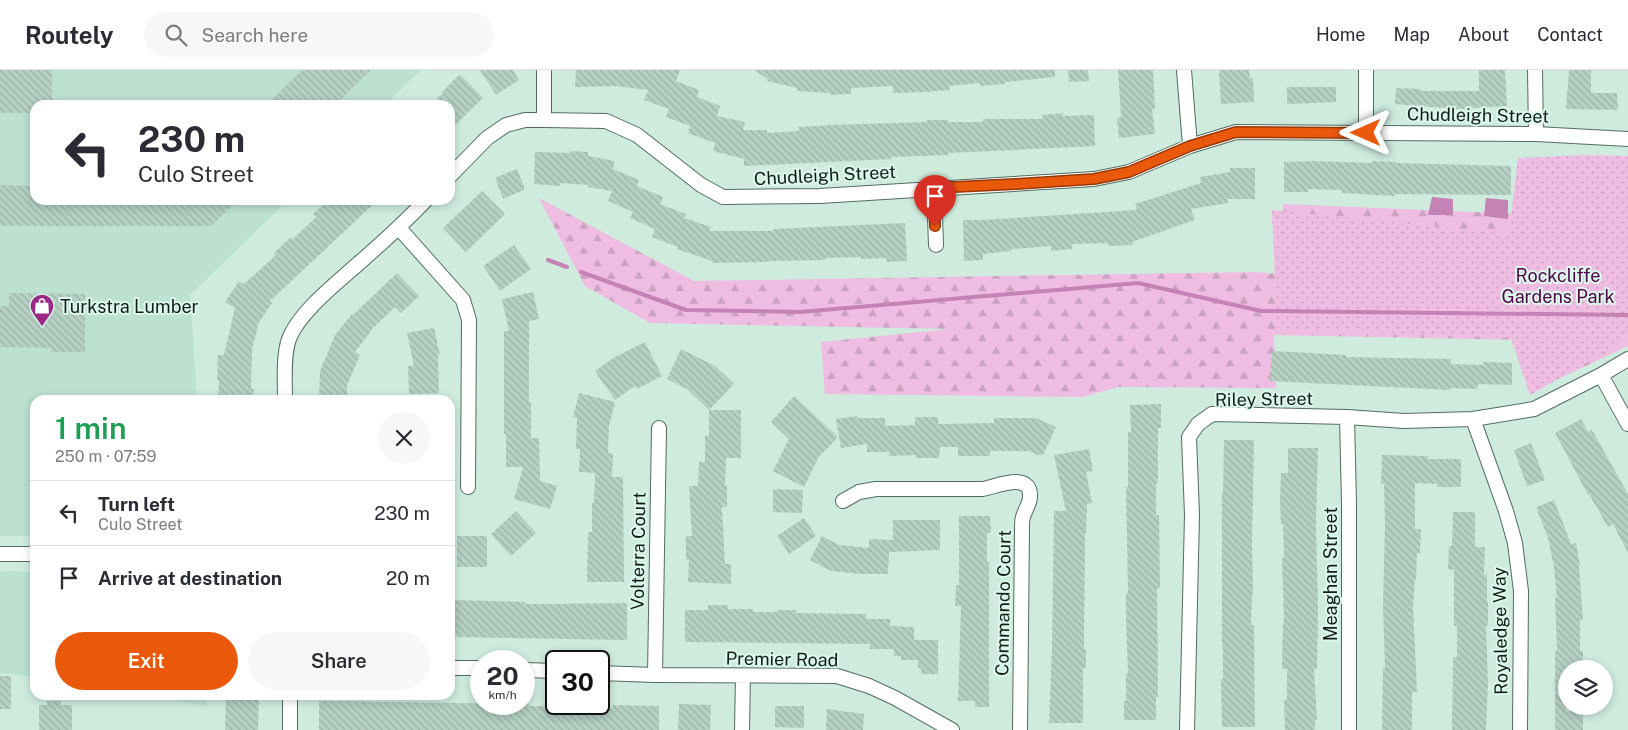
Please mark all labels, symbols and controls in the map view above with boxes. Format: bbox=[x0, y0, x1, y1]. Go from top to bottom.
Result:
search box bbox=[144, 12, 494, 57]
text: Routely bbox=[25, 21, 114, 49]
icon: search bbox=[162, 21, 190, 49]
text: Search here bbox=[202, 24, 308, 46]
text: Home bbox=[1316, 24, 1366, 45]
text: Map bbox=[1394, 24, 1430, 45]
text: About bbox=[1458, 24, 1509, 45]
text: Contact bbox=[1537, 24, 1603, 45]
street label: Chudleigh Street bbox=[1407, 103, 1549, 127]
position arrow bbox=[1339, 106, 1391, 158]
text: 230 m bbox=[138, 119, 245, 160]
icon: left bbox=[55, 120, 120, 185]
text: Culo Street bbox=[138, 161, 254, 187]
street label: Chudleigh Street bbox=[753, 161, 897, 189]
pin bbox=[914, 175, 956, 226]
icon: arrive bbox=[921, 182, 949, 210]
park label: Rockcliffe Gardens Park bbox=[1501, 265, 1615, 307]
shop icon: Turkstra Lumber bbox=[29, 293, 55, 327]
place label: Turkstra Lumber bbox=[60, 296, 199, 317]
street label: Riley Street bbox=[1215, 388, 1313, 410]
text: 1 min bbox=[55, 410, 126, 446]
button: close bbox=[378, 412, 430, 464]
text: 250 m · 07:59 bbox=[55, 447, 157, 466]
street label: Volterra Court bbox=[626, 492, 650, 610]
text: Turn left bbox=[98, 493, 175, 515]
icon: left bbox=[55, 499, 83, 527]
text: 230 m bbox=[374, 502, 430, 524]
street label: Meaghan Street bbox=[1320, 507, 1341, 641]
text: Culo Street bbox=[98, 515, 182, 534]
street label: Commando Court bbox=[991, 530, 1015, 676]
icon: arrive bbox=[55, 564, 83, 592]
text: Arrive at destination bbox=[98, 567, 282, 589]
text: 20 m bbox=[386, 567, 430, 589]
street label: Royaledge Way bbox=[1488, 567, 1512, 695]
button: Exit bbox=[55, 632, 238, 690]
button: Share bbox=[248, 632, 430, 690]
street label: Premier Road bbox=[725, 648, 839, 670]
speed limit sign: 30 bbox=[545, 650, 610, 715]
map controls bbox=[1558, 660, 1613, 715]
button: layers bbox=[1558, 660, 1613, 715]
text: 20 bbox=[487, 661, 519, 691]
text: km/h bbox=[488, 688, 517, 702]

